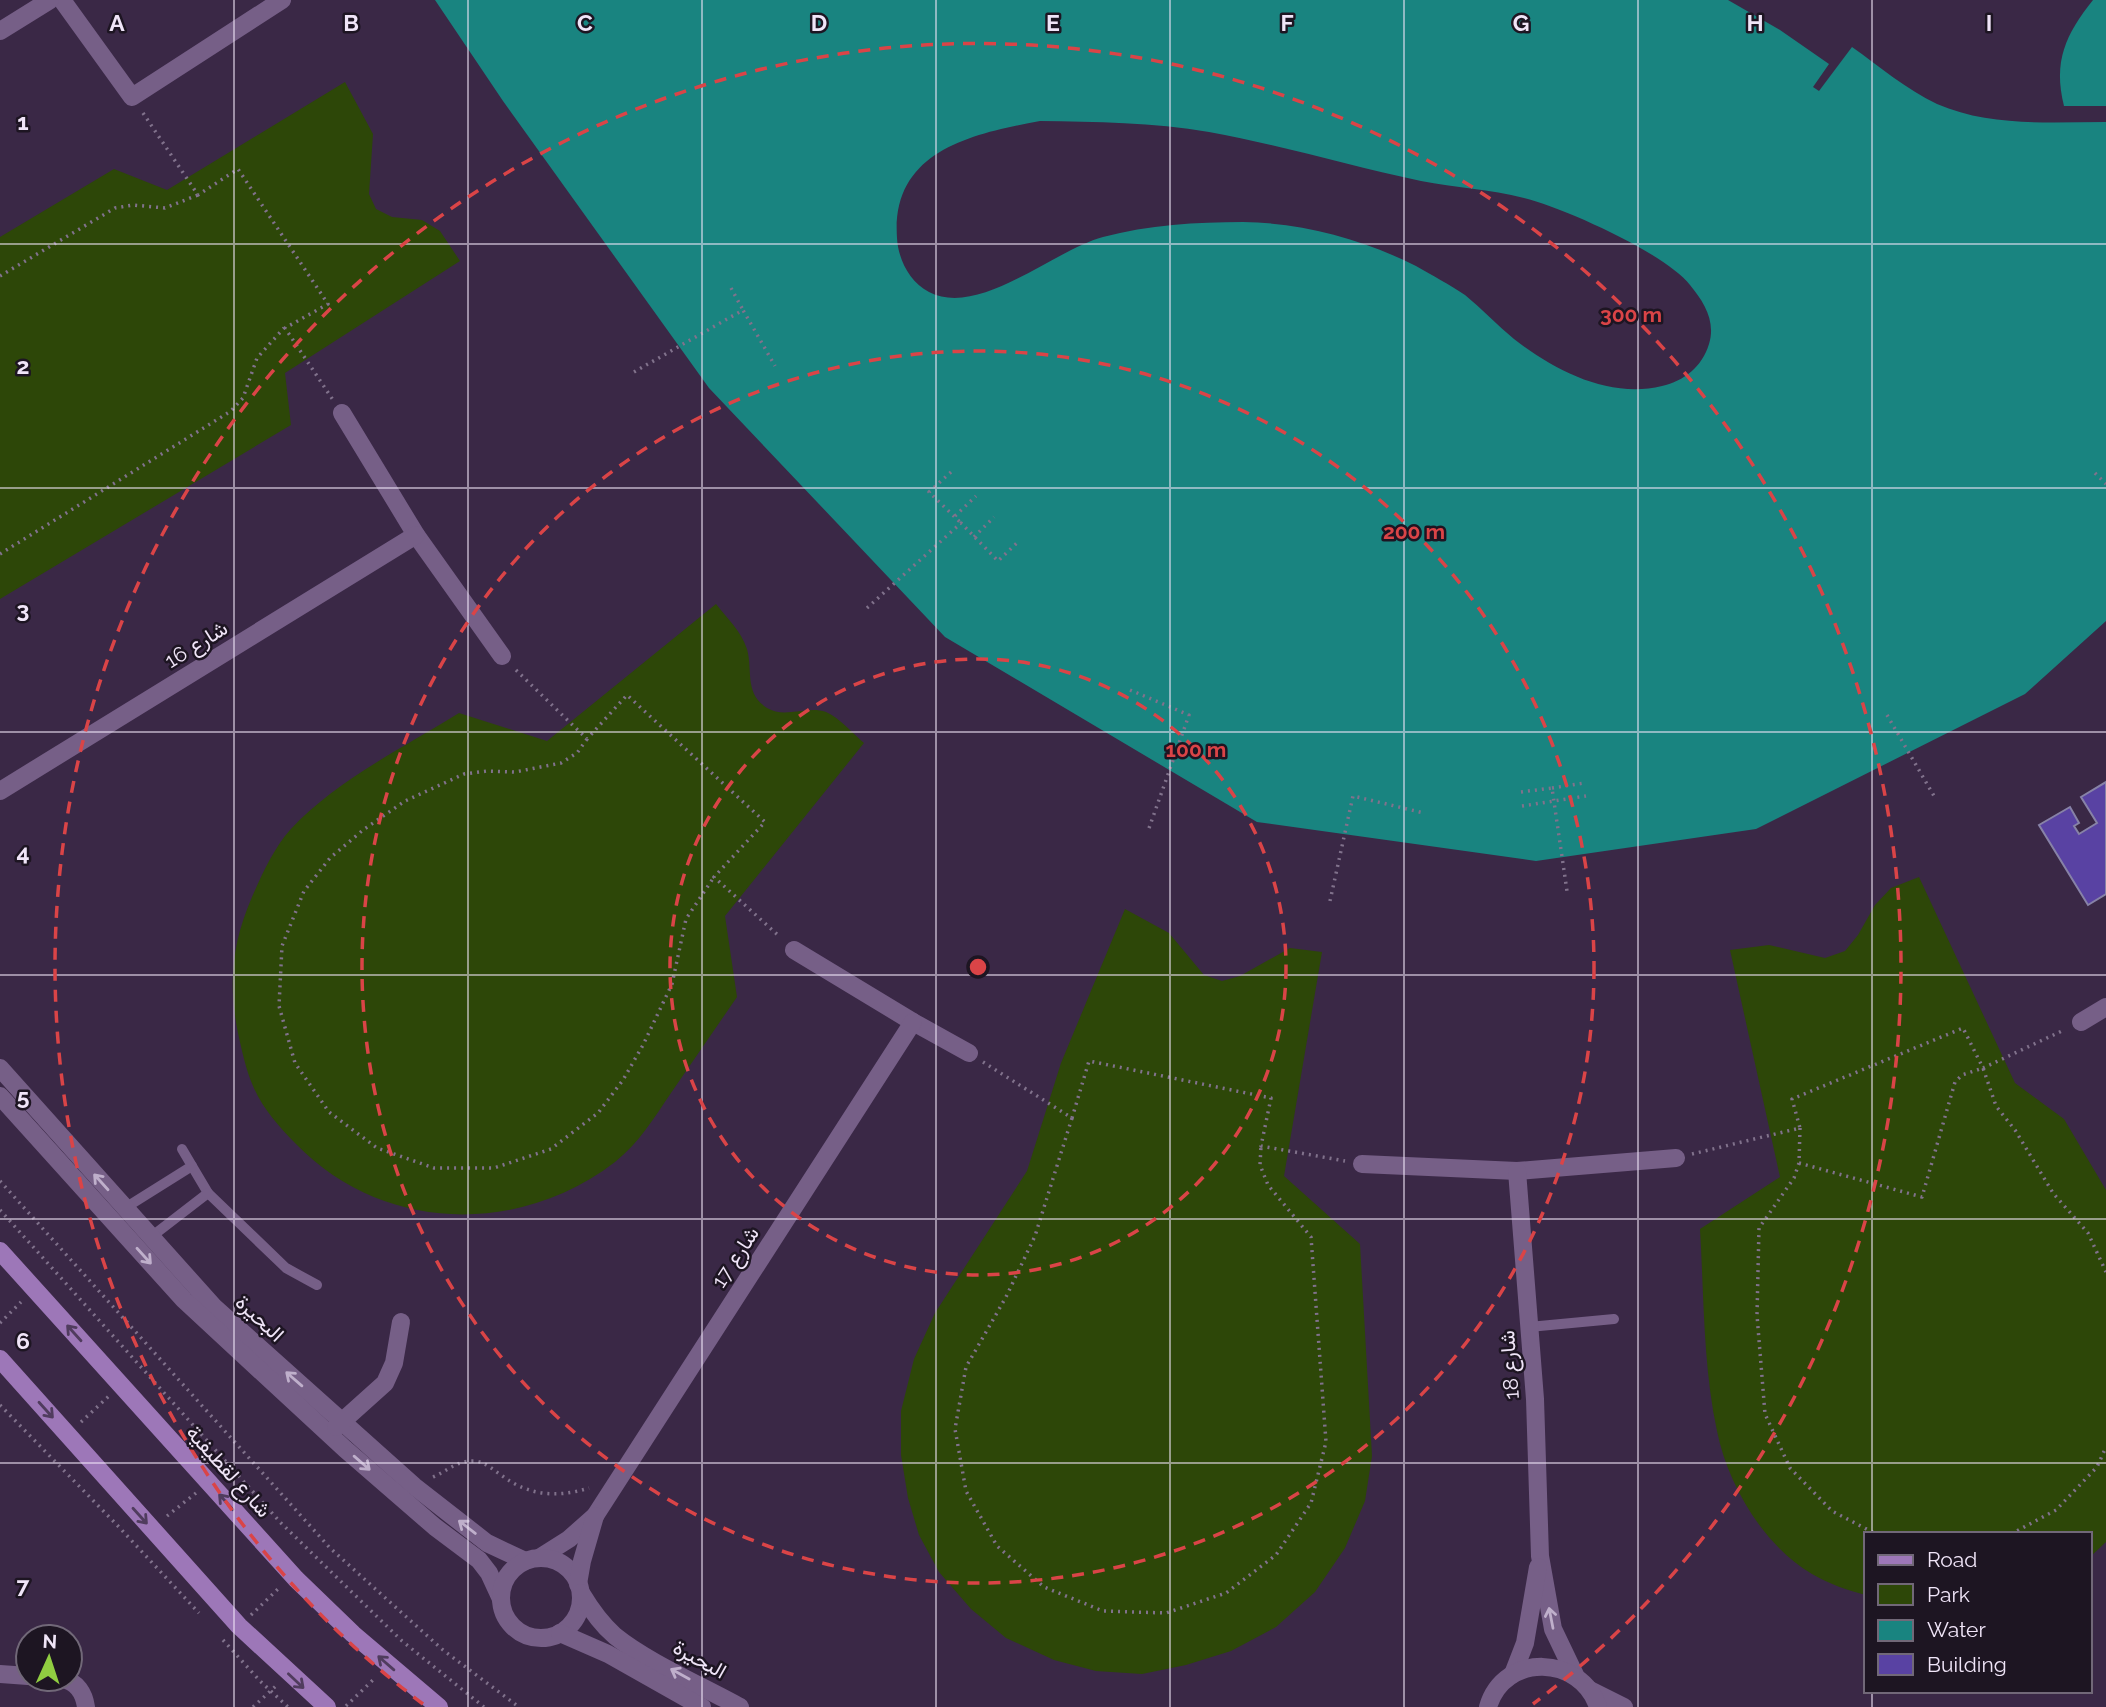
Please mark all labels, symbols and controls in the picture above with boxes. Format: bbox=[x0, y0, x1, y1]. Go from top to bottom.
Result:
text: A bbox=[109, 9, 125, 36]
text: B bbox=[343, 9, 359, 36]
text: C bbox=[577, 9, 593, 36]
text: D bbox=[811, 9, 827, 36]
text: E bbox=[1046, 9, 1060, 36]
text: F bbox=[1280, 9, 1294, 36]
text: G bbox=[1513, 9, 1529, 36]
text: H bbox=[1746, 9, 1764, 36]
text: I bbox=[1986, 9, 1992, 36]
text: 1 bbox=[17, 108, 29, 135]
text: 300 m bbox=[1600, 302, 1662, 327]
text: 2 bbox=[17, 352, 29, 379]
text: 200 m bbox=[1383, 519, 1445, 544]
text: 3 bbox=[17, 596, 29, 623]
street label: شارع 16 bbox=[160, 615, 233, 675]
text: 100 m bbox=[1166, 737, 1226, 762]
text: 4 bbox=[16, 839, 30, 866]
centre of rings bbox=[966, 955, 990, 979]
text: 5 bbox=[17, 1083, 30, 1110]
one-way arrow bbox=[93, 1173, 109, 1191]
street label: شارع 17 bbox=[706, 1222, 766, 1293]
one-way arrow bbox=[136, 1247, 152, 1265]
street label: البحيرة bbox=[230, 1289, 289, 1347]
one-way arrow bbox=[65, 1325, 82, 1342]
text: 6 bbox=[16, 1327, 30, 1354]
street label: شارع 18 bbox=[1494, 1330, 1526, 1400]
one-way arrow bbox=[285, 1371, 303, 1387]
one-way arrow bbox=[37, 1400, 53, 1418]
street label: شارع لقطيفية bbox=[180, 1420, 277, 1523]
one-way arrow bbox=[352, 1455, 370, 1471]
one-way arrow bbox=[218, 1494, 234, 1512]
one-way arrow bbox=[132, 1507, 148, 1525]
one-way arrow bbox=[458, 1520, 476, 1535]
legend bbox=[1864, 1532, 2092, 1693]
text: Road bbox=[1927, 1547, 1977, 1572]
text: 7 bbox=[17, 1571, 30, 1598]
text: Park bbox=[1927, 1582, 1970, 1607]
one-way arrow bbox=[1544, 1607, 1557, 1630]
text: Water bbox=[1927, 1617, 1986, 1642]
north arrow bbox=[14, 1623, 84, 1693]
text: N bbox=[42, 1630, 58, 1652]
street label: البحيرة bbox=[668, 1634, 731, 1685]
text: Building bbox=[1927, 1652, 2007, 1677]
one-way arrow bbox=[378, 1655, 396, 1671]
one-way arrow bbox=[670, 1667, 690, 1681]
one-way arrow bbox=[288, 1672, 305, 1689]

